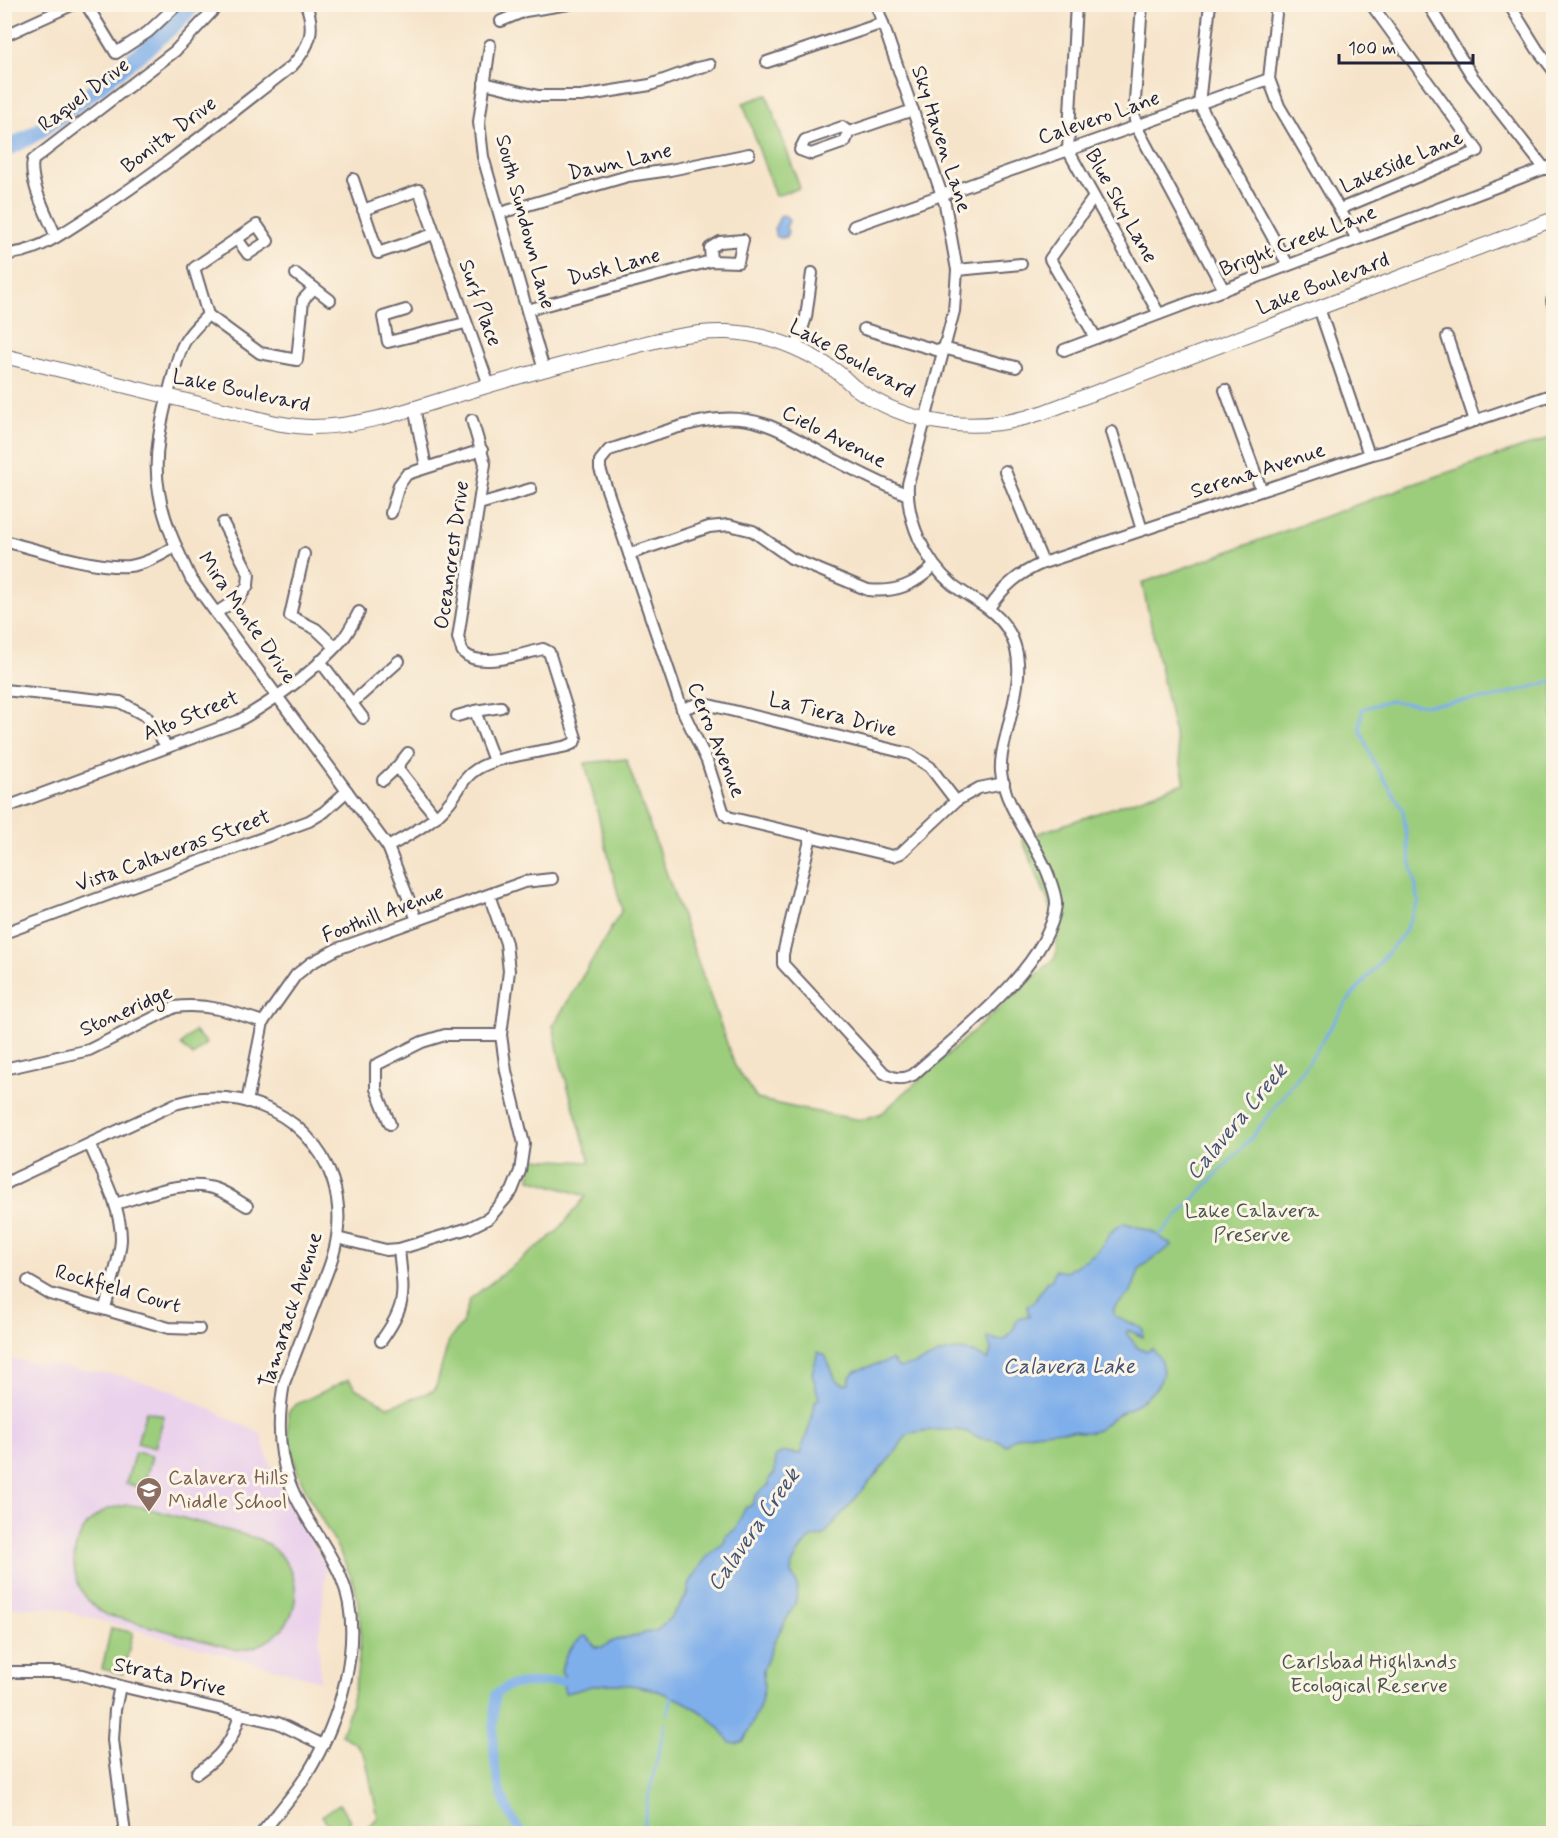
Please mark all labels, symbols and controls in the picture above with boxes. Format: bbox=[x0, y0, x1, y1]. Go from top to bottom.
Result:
scale bar bbox=[1339, 27, 1472, 65]
text: 100 m bbox=[1348, 37, 1396, 61]
street label: Raquel Drive bbox=[33, 51, 135, 139]
street label: Sky Haven Lane bbox=[904, 62, 978, 216]
street label: Calevero Lane bbox=[1034, 84, 1164, 152]
street label: Bonita Drive bbox=[115, 90, 223, 180]
street label: Lakeside Lane bbox=[1336, 123, 1468, 201]
street label: South Sundown Lane bbox=[488, 132, 562, 312]
street label: Dawn Lane bbox=[565, 136, 675, 188]
street label: Blue Sky Lane bbox=[1078, 144, 1164, 268]
street label: Bright Creek Lane bbox=[1216, 198, 1381, 285]
street label: Dusk Lane bbox=[565, 241, 663, 293]
street label: Lake Boulevard bbox=[1253, 246, 1393, 322]
street label: Surf Place bbox=[451, 256, 509, 350]
street label: Lake Boulevard bbox=[784, 313, 920, 405]
street label: Lake Boulevard bbox=[170, 363, 312, 419]
street label: Cielo Avenue bbox=[777, 399, 891, 475]
street label: Serena Avenue bbox=[1187, 436, 1329, 506]
street label: Oceancrest Drive bbox=[428, 479, 476, 631]
street label: Mira Monte Drive bbox=[191, 546, 303, 690]
street label: Cerro Avenue bbox=[680, 678, 752, 802]
street label: Alto Street bbox=[139, 684, 243, 748]
street label: La Tiera Drive bbox=[766, 686, 900, 745]
street label: Vista Calaveras Street bbox=[72, 803, 274, 899]
street label: Foothill Avenue bbox=[318, 878, 448, 950]
street label: Stoneridge bbox=[75, 978, 177, 1045]
water label: Calavera Creek bbox=[1180, 1057, 1295, 1186]
park label: Lake Calavera Preserve bbox=[1185, 1197, 1320, 1249]
street label: Tamarack Avenue bbox=[253, 1228, 329, 1392]
street label: Rockfield Court bbox=[52, 1258, 184, 1320]
water label: Calavera Lake bbox=[1003, 1353, 1136, 1381]
water label: Calavera Creek bbox=[701, 1462, 808, 1597]
place label: Calavera Hills Middle School bbox=[168, 1464, 288, 1516]
school or university icon: Calavera Hills Middle School bbox=[134, 1475, 164, 1513]
park label: Carlsbad Highlands Ecological Reserve bbox=[1281, 1648, 1457, 1701]
street label: Strata Drive bbox=[111, 1650, 229, 1704]

